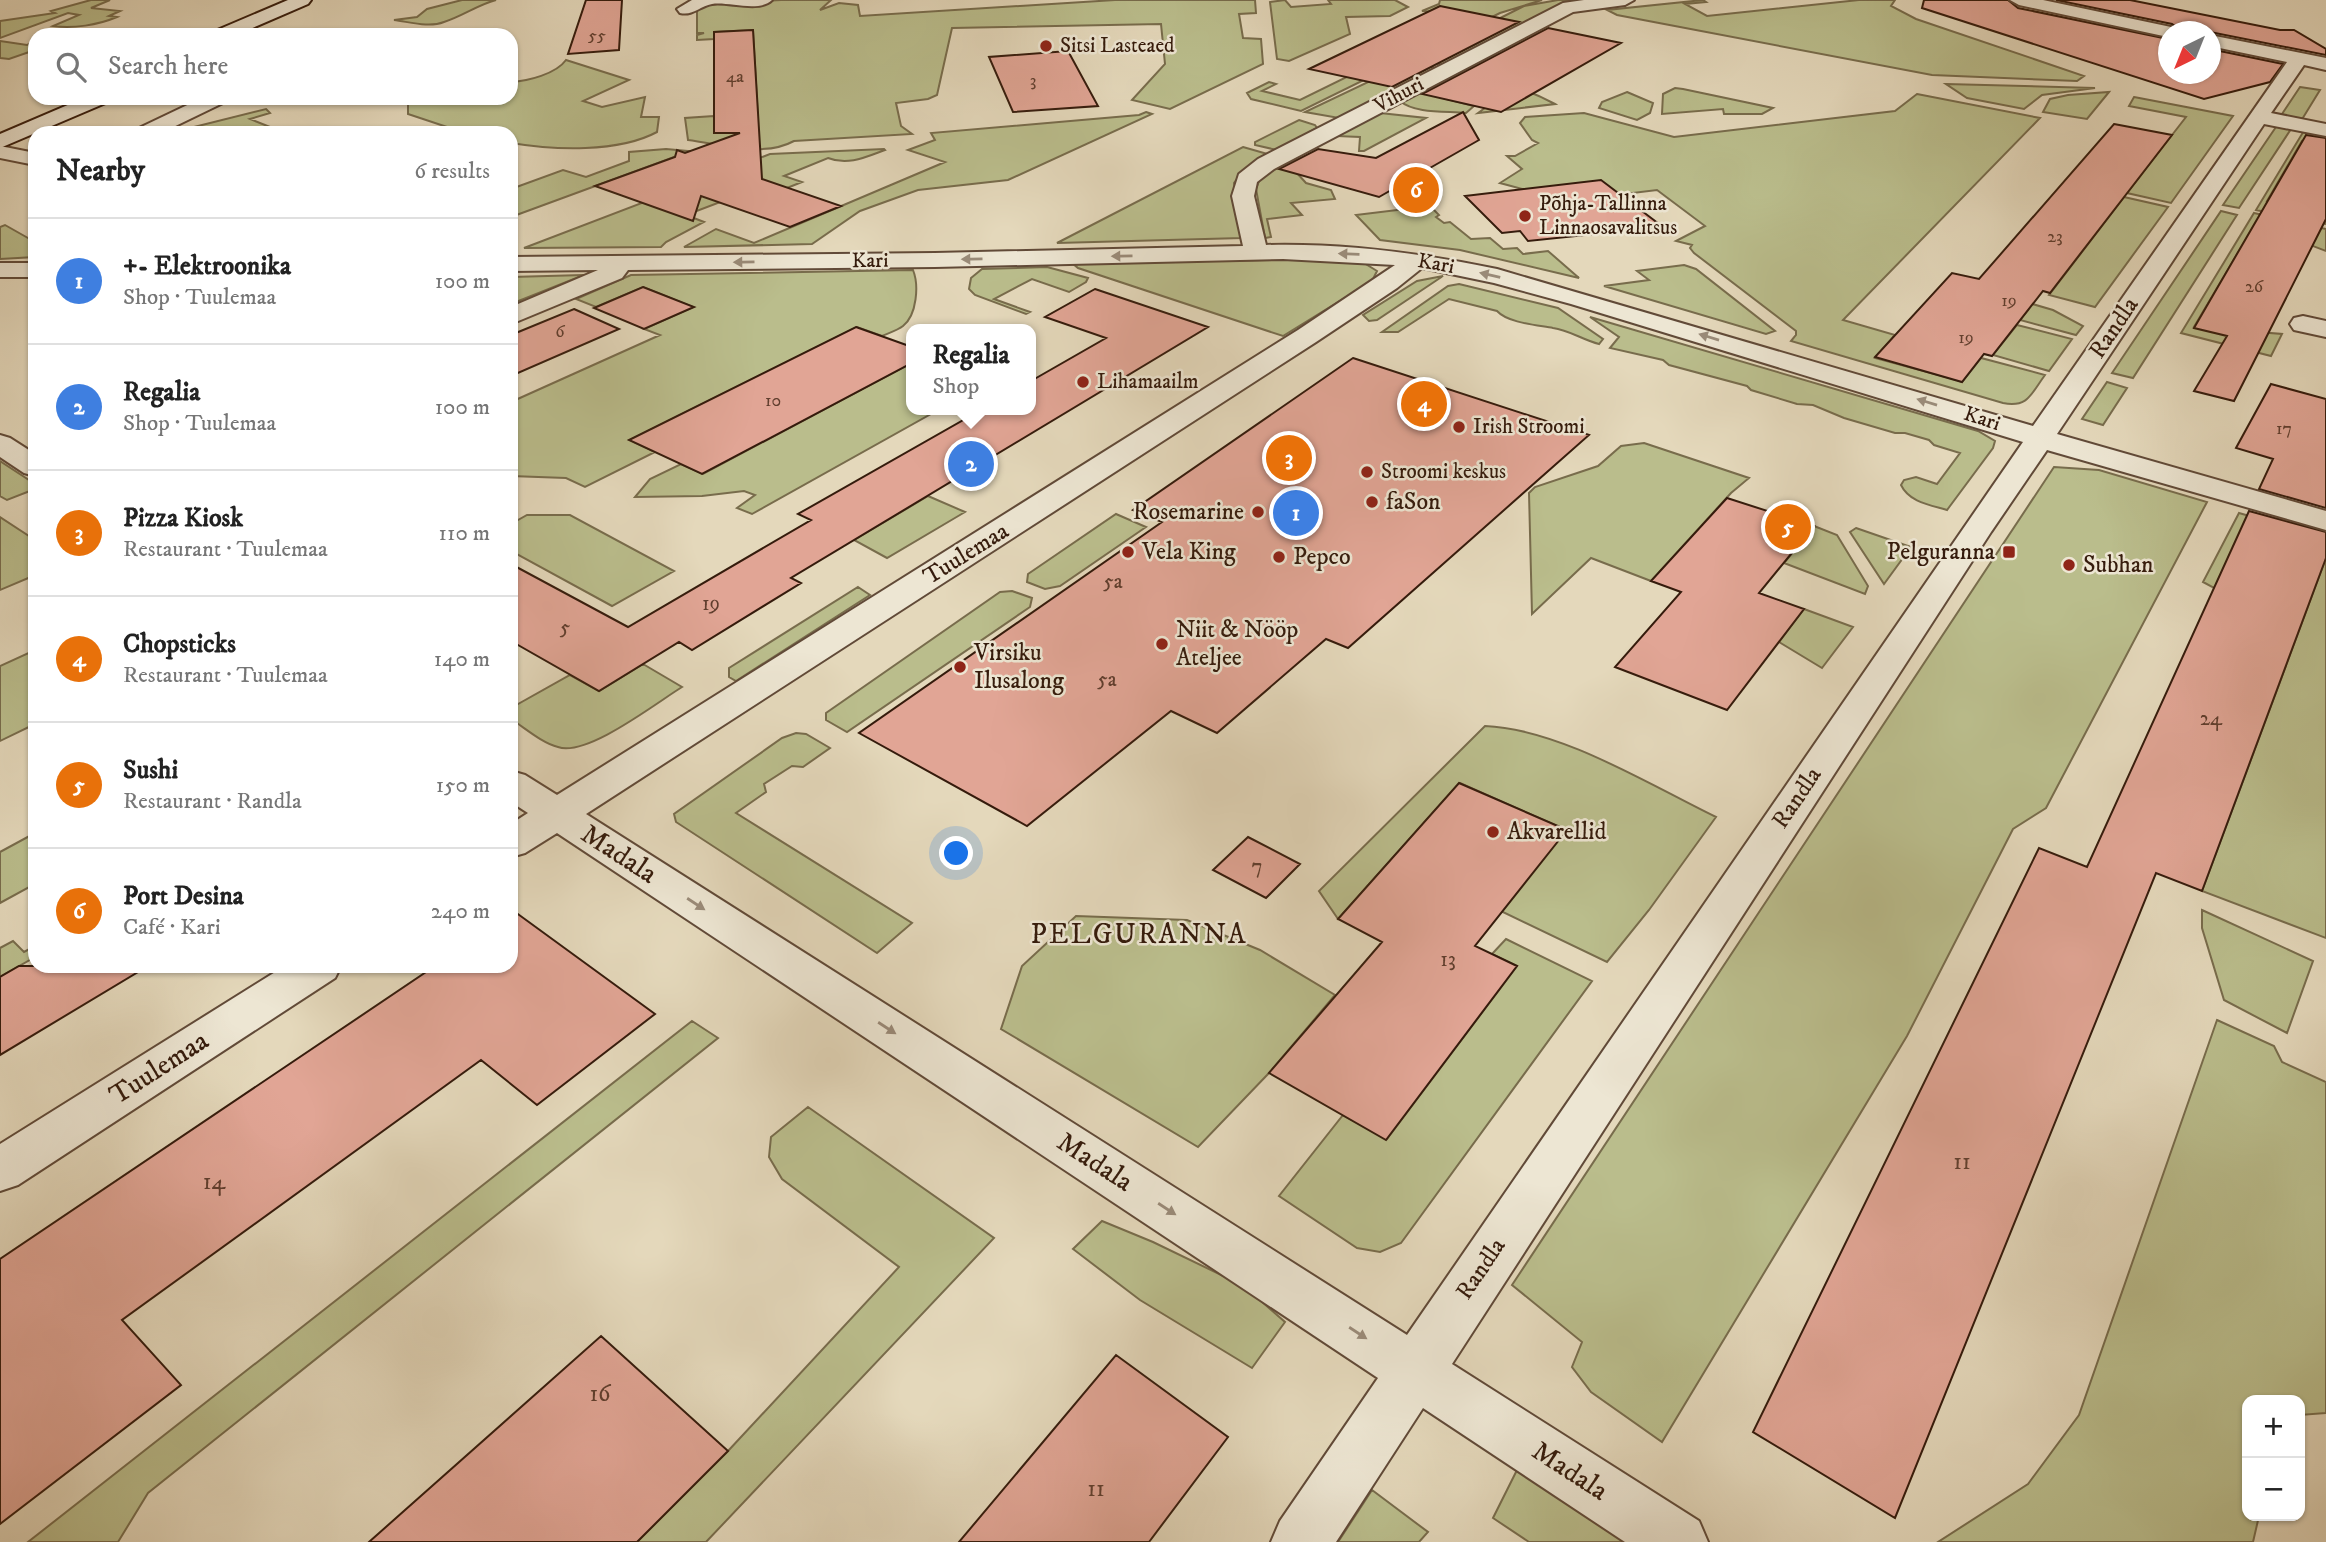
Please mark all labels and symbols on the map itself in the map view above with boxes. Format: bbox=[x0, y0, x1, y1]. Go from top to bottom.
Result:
north arrow bbox=[2158, 21, 2221, 84]
house number: 55 bbox=[588, 25, 606, 47]
place label: Sitsi Lasteaed bbox=[1060, 33, 1175, 59]
marker: Sitsi Lasteaed bbox=[1038, 38, 1054, 54]
house number: 4a bbox=[726, 66, 744, 88]
house number: 3 bbox=[1030, 70, 1036, 92]
street label: Vihuri bbox=[1369, 71, 1428, 119]
pin: 6 bbox=[1393, 164, 1439, 216]
place label: Põhja-Tallinna Linnaosavalitsus bbox=[1539, 191, 1677, 241]
marker: Põhja-Tallinna Linnaosavalitsus bbox=[1517, 208, 1533, 224]
house number: 23 bbox=[2047, 226, 2063, 248]
street label: Kari bbox=[851, 248, 889, 274]
one-way arrow bbox=[1338, 248, 1360, 259]
street label: Kari bbox=[1416, 248, 1456, 280]
one-way arrow bbox=[1111, 250, 1133, 261]
one-way arrow bbox=[960, 254, 982, 265]
one-way arrow bbox=[733, 256, 755, 268]
one-way arrow bbox=[1479, 269, 1501, 280]
house number: 26 bbox=[2245, 276, 2264, 298]
house number: 19 bbox=[2001, 290, 2017, 312]
street label: Randla bbox=[2083, 291, 2146, 365]
house number: 6 bbox=[555, 321, 565, 343]
house number: 19 bbox=[1958, 327, 1974, 349]
one-way arrow bbox=[1698, 332, 1719, 342]
place label: Lihamaailm bbox=[1097, 369, 1199, 395]
marker: Lihamaailm bbox=[1075, 374, 1091, 390]
pin: 4 bbox=[1401, 378, 1447, 430]
house number: 10 bbox=[765, 390, 781, 412]
one-way arrow bbox=[1916, 397, 1937, 407]
street label: Kari bbox=[1960, 401, 2004, 437]
place label: Irish Stroomi bbox=[1473, 414, 1585, 440]
house number: 17 bbox=[2276, 418, 2292, 440]
marker: Irish Stroomi bbox=[1451, 419, 1467, 435]
pin: 3 bbox=[1266, 432, 1312, 484]
pin: 2 bbox=[948, 438, 994, 490]
place label: Stroomi keskus bbox=[1381, 459, 1506, 485]
marker: Stroomi keskus bbox=[1359, 464, 1375, 480]
pin: 1 bbox=[1273, 487, 1319, 539]
place label: faSon bbox=[1386, 487, 1441, 517]
marker: faSon bbox=[1364, 494, 1380, 510]
place label: Rosemarine bbox=[1133, 497, 1244, 527]
pin: 5 bbox=[1765, 501, 1811, 553]
marker: Rosemarine bbox=[1250, 504, 1266, 520]
street label: Tuulemaa bbox=[918, 516, 1015, 592]
place label: Vela King bbox=[1141, 537, 1236, 567]
place label: Pelguranna bbox=[1887, 537, 1996, 567]
place label: Pepco bbox=[1293, 542, 1351, 572]
marker: Vela King bbox=[1120, 544, 1136, 560]
marker: Pelguranna bbox=[2001, 544, 2017, 560]
marker: Pepco bbox=[1271, 549, 1287, 565]
place label: Subhan bbox=[2083, 550, 2154, 580]
marker: Subhan bbox=[2061, 557, 2077, 573]
house number: 5a bbox=[1103, 569, 1123, 595]
house number: 19 bbox=[702, 591, 720, 617]
house number: 5 bbox=[560, 615, 570, 641]
place label: Niit & Nööp Ateljee bbox=[1176, 615, 1298, 673]
marker: Niit & Nööp Ateljee bbox=[1154, 636, 1170, 652]
place label: Virsiku Ilusalong bbox=[973, 638, 1064, 696]
marker: Virsiku Ilusalong bbox=[952, 659, 968, 675]
house number: 5a bbox=[1097, 667, 1117, 693]
house number: 24 bbox=[2200, 706, 2223, 732]
street label: Randla bbox=[1766, 761, 1829, 835]
street label: Madala bbox=[574, 817, 664, 892]
place label: Akvarellid bbox=[1507, 817, 1606, 847]
marker: Akvarellid bbox=[1485, 824, 1501, 840]
your location bbox=[939, 836, 973, 870]
house number: 7 bbox=[1251, 854, 1263, 880]
one-way arrow bbox=[687, 897, 705, 911]
district label: PELGURANNA bbox=[1030, 917, 1248, 952]
house number: 13 bbox=[1440, 947, 1456, 973]
one-way arrow bbox=[877, 1021, 897, 1034]
street label: Tuulemaa bbox=[103, 1023, 215, 1113]
street label: Madala bbox=[1050, 1125, 1140, 1200]
house number: 11 bbox=[1953, 1147, 1971, 1177]
house number: 14 bbox=[203, 1167, 226, 1197]
one-way arrow bbox=[1158, 1202, 1177, 1215]
street label: Randla bbox=[1450, 1232, 1513, 1306]
one-way arrow bbox=[1348, 1326, 1368, 1339]
house number: 16 bbox=[589, 1379, 612, 1409]
street label: Madala bbox=[1525, 1434, 1615, 1509]
house number: 11 bbox=[1087, 1474, 1105, 1504]

